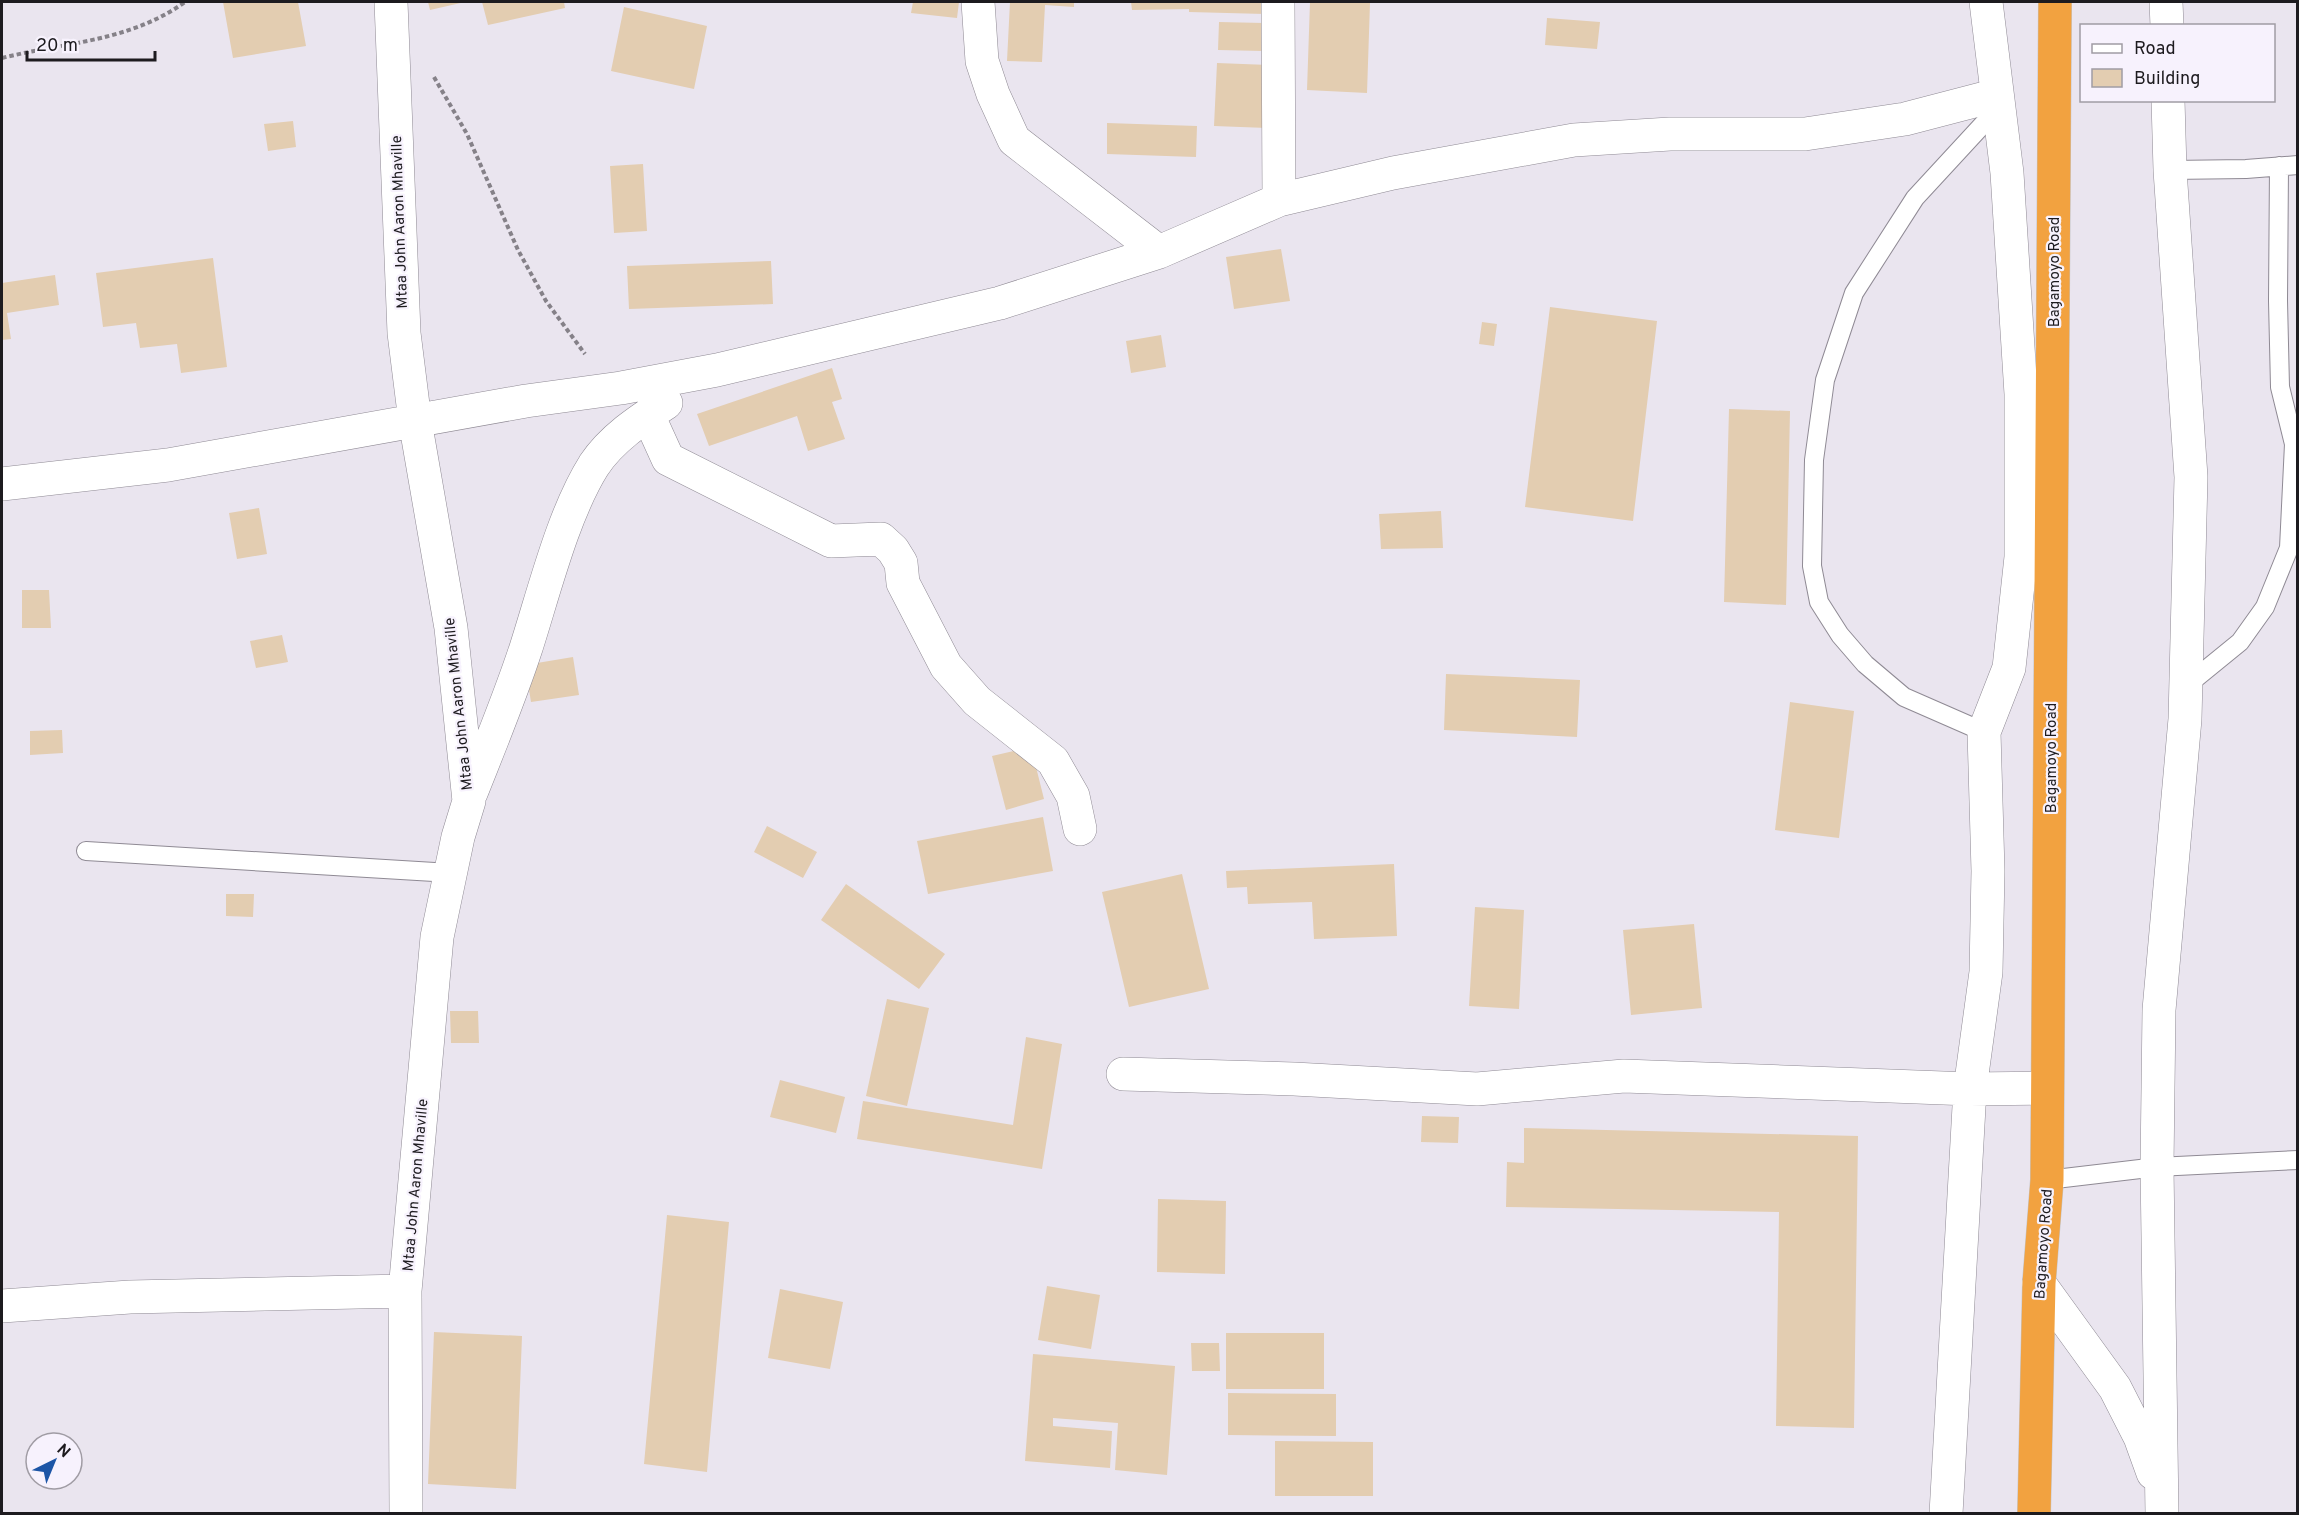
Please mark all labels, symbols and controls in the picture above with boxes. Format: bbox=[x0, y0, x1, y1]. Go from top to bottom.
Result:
scale bar bbox=[27, 24, 154, 62]
legend bbox=[2080, 24, 2275, 102]
text: 20 m bbox=[36, 35, 78, 58]
text: Road bbox=[2134, 38, 2176, 61]
text: Building bbox=[2134, 68, 2200, 91]
street label: Mtaa John Aaron Mhaville bbox=[388, 135, 413, 309]
street label: Bagamoyo Road bbox=[2046, 217, 2065, 327]
street label: Mtaa John Aaron Mhaville bbox=[441, 617, 478, 791]
street label: Bagamoyo Road bbox=[2043, 703, 2062, 813]
street label: Mtaa John Aaron Mhaville bbox=[399, 1098, 434, 1272]
street label: Bagamoyo Road bbox=[2031, 1188, 2058, 1300]
north arrow bbox=[24, 1431, 84, 1491]
text: N bbox=[52, 1440, 74, 1463]

